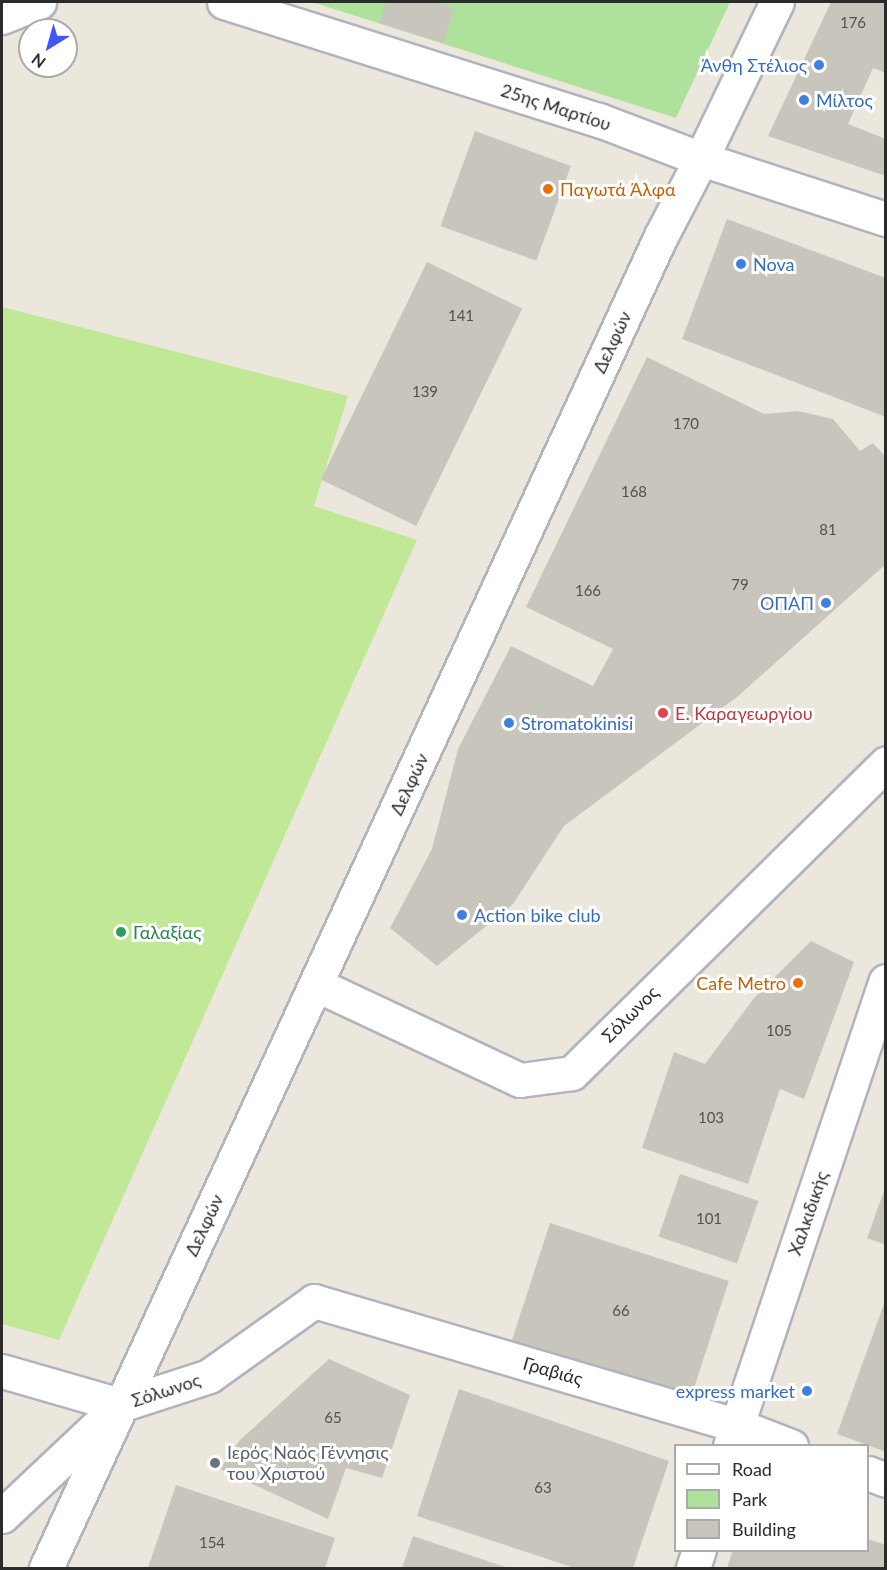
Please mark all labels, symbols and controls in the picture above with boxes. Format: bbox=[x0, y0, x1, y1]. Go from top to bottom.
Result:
house number: 176 bbox=[840, 14, 866, 32]
north arrow bbox=[18, 18, 78, 78]
text: N bbox=[27, 50, 49, 72]
place label: Άνθη Στέλιος bbox=[701, 54, 807, 76]
marker: Άνθη Στέλιος bbox=[812, 58, 826, 72]
street label: 25ης Μαρτίου bbox=[498, 79, 614, 135]
place label: Μίλτος bbox=[816, 89, 873, 111]
marker: Μίλτος bbox=[797, 93, 811, 107]
place label: Παγωτά Άλφα bbox=[560, 178, 676, 200]
marker: Παγωτά Άλφα bbox=[541, 182, 555, 196]
place label: Nova bbox=[753, 253, 794, 275]
marker: Nova bbox=[734, 257, 748, 271]
house number: 141 bbox=[448, 307, 474, 325]
street label: Δελφών bbox=[588, 308, 636, 376]
house number: 139 bbox=[412, 383, 438, 401]
house number: 170 bbox=[673, 415, 699, 433]
house number: 168 bbox=[621, 483, 647, 501]
house number: 81 bbox=[819, 521, 837, 539]
house number: 79 bbox=[731, 576, 749, 594]
house number: 166 bbox=[575, 582, 601, 600]
place label: ΟΠΑΠ bbox=[760, 592, 814, 614]
marker: ΟΠΑΠ bbox=[819, 596, 833, 610]
place label: E. Καραγεωργίου bbox=[675, 702, 813, 724]
marker: E. Καραγεωργίου bbox=[656, 706, 670, 720]
place label: Stromatokinisi bbox=[521, 712, 633, 734]
marker: Stromatokinisi bbox=[502, 716, 516, 730]
street label: Δελφών bbox=[385, 750, 433, 818]
place label: Action bike club bbox=[474, 904, 601, 926]
marker: Action bike club bbox=[455, 908, 469, 922]
place label: Γαλαξίας bbox=[133, 921, 201, 943]
marker: Γαλαξίας bbox=[114, 925, 128, 939]
place label: Cafe Metro bbox=[696, 972, 786, 994]
marker: Cafe Metro bbox=[791, 976, 805, 990]
street label: Σόλωνος bbox=[597, 981, 663, 1047]
house number: 105 bbox=[766, 1022, 792, 1040]
house number: 103 bbox=[698, 1109, 724, 1127]
street label: Χαλκιδικής bbox=[783, 1168, 833, 1258]
street label: Δελφών bbox=[180, 1191, 228, 1259]
house number: 101 bbox=[696, 1210, 722, 1228]
house number: 66 bbox=[612, 1302, 630, 1320]
street label: Γραβιάς bbox=[521, 1352, 585, 1390]
street label: Σόλωνος bbox=[129, 1369, 203, 1411]
place label: express market bbox=[676, 1380, 795, 1402]
marker: express market bbox=[800, 1384, 814, 1398]
house number: 65 bbox=[324, 1409, 342, 1427]
place label: Ιερός Ναός Γέννησις του Χριστού bbox=[227, 1442, 389, 1484]
legend bbox=[674, 1444, 869, 1552]
marker: Ιερός Ναός Γέννησις του Χριστού bbox=[208, 1456, 222, 1470]
text: Road bbox=[732, 1458, 772, 1480]
house number: 63 bbox=[534, 1479, 552, 1497]
text: Park bbox=[732, 1488, 767, 1510]
text: Building bbox=[732, 1518, 796, 1540]
house number: 154 bbox=[199, 1534, 225, 1552]

